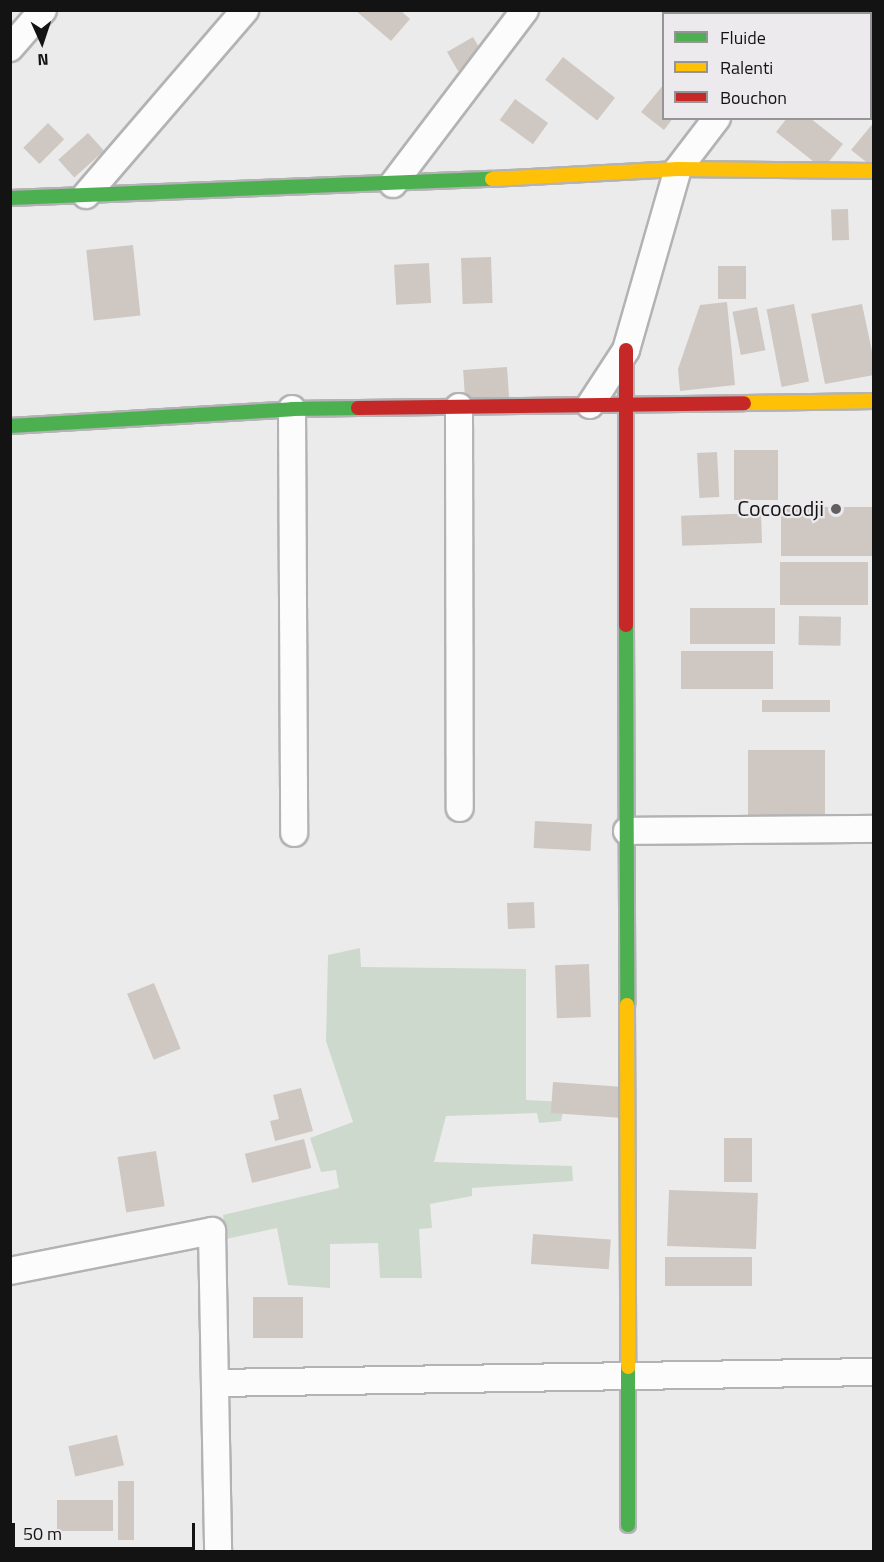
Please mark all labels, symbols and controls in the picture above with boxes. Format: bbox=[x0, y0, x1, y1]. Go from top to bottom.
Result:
north arrow bbox=[12, 12, 72, 72]
legend bbox=[662, 12, 872, 120]
text: Fluide bbox=[720, 24, 766, 51]
text: N bbox=[37, 48, 49, 72]
text: Ralenti bbox=[720, 54, 773, 81]
text: Bouchon bbox=[720, 84, 787, 111]
place label: Cococodji bbox=[737, 496, 824, 522]
marker: Cococodji bbox=[829, 502, 843, 516]
scale bar bbox=[15, 1511, 198, 1549]
text: 50 m bbox=[23, 1520, 62, 1547]

